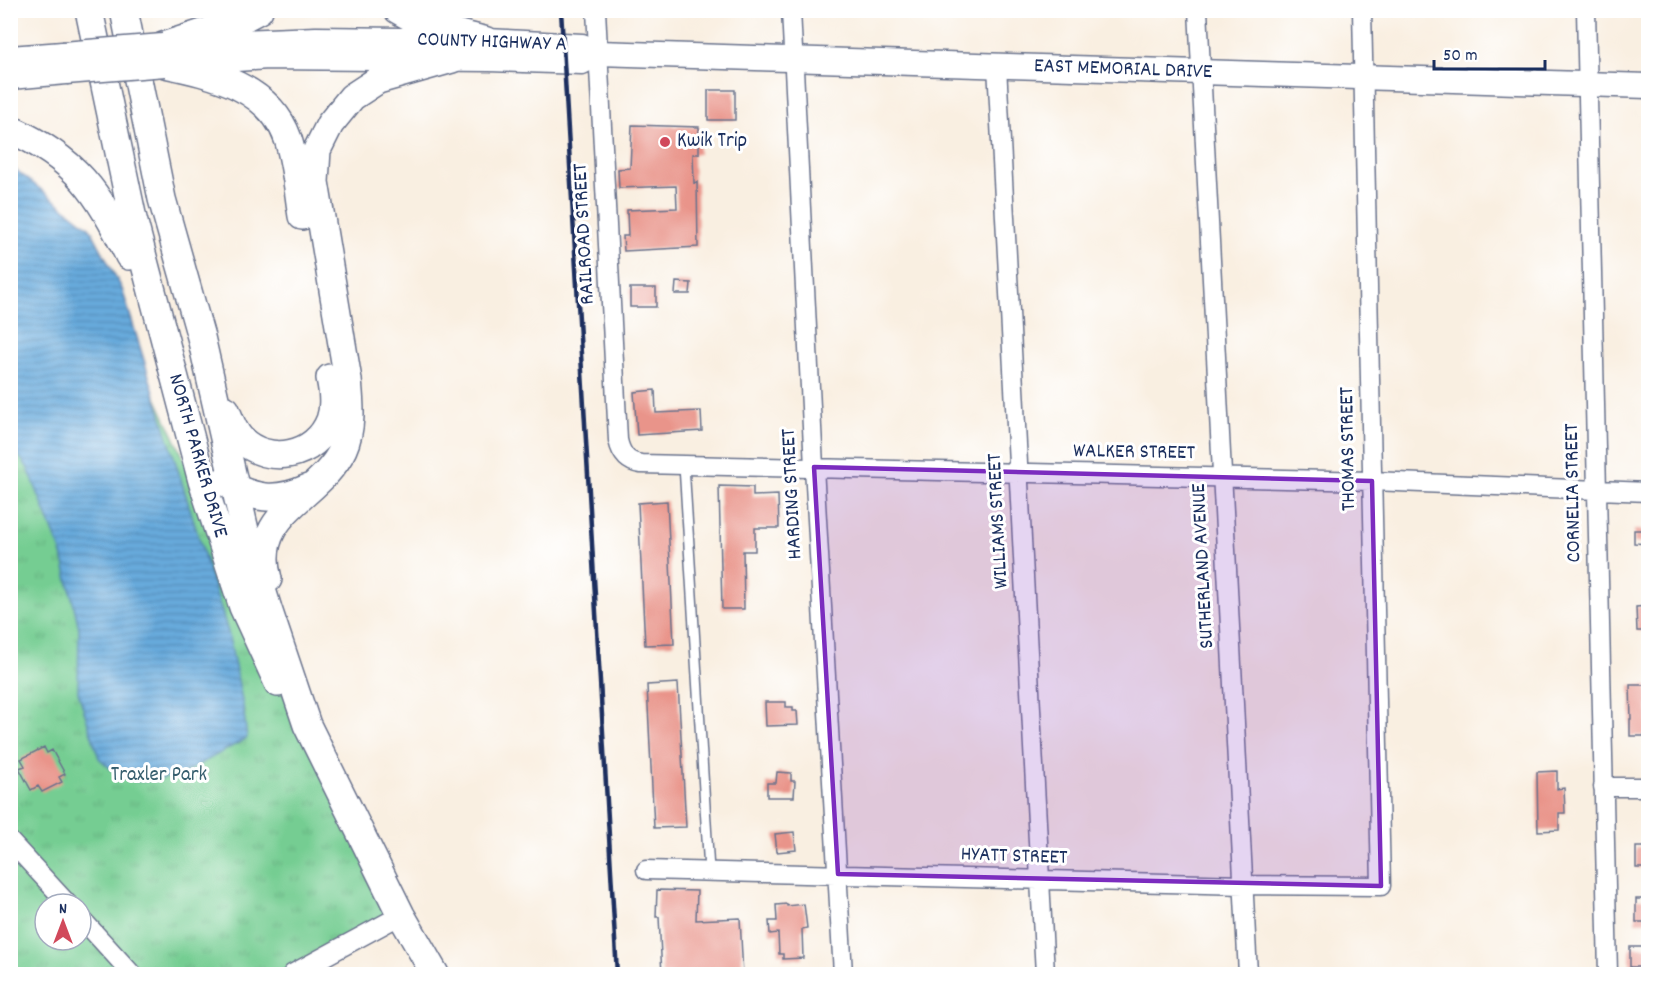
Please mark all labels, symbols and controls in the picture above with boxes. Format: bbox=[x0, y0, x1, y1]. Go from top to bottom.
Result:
street label: COUNTY HIGHWAY A bbox=[417, 25, 567, 61]
scale bar bbox=[1434, 33, 1545, 71]
text: 50 m bbox=[1443, 44, 1478, 69]
street label: EAST MEMORIAL DRIVE bbox=[1033, 52, 1213, 88]
place label: Kwik Trip bbox=[677, 127, 747, 157]
marker: Kwik Trip bbox=[658, 135, 672, 149]
street label: RAILROAD STREET bbox=[566, 162, 604, 305]
street label: NORTH PARKER DRIVE bbox=[159, 370, 235, 542]
street label: THOMAS STREET bbox=[1333, 386, 1365, 511]
street label: CORNELIA STREET bbox=[1558, 423, 1590, 563]
street label: HARDING STREET bbox=[775, 427, 811, 560]
street label: WALKER STREET bbox=[1073, 437, 1196, 469]
street label: WILLIAMS STREET bbox=[980, 452, 1018, 589]
street label: SUTHERLAND AVENUE bbox=[1185, 482, 1223, 649]
park label: Traxler Park bbox=[111, 761, 207, 791]
street label: HYATT STREET bbox=[960, 840, 1069, 874]
north arrow bbox=[33, 892, 93, 952]
text: N bbox=[59, 898, 67, 921]

